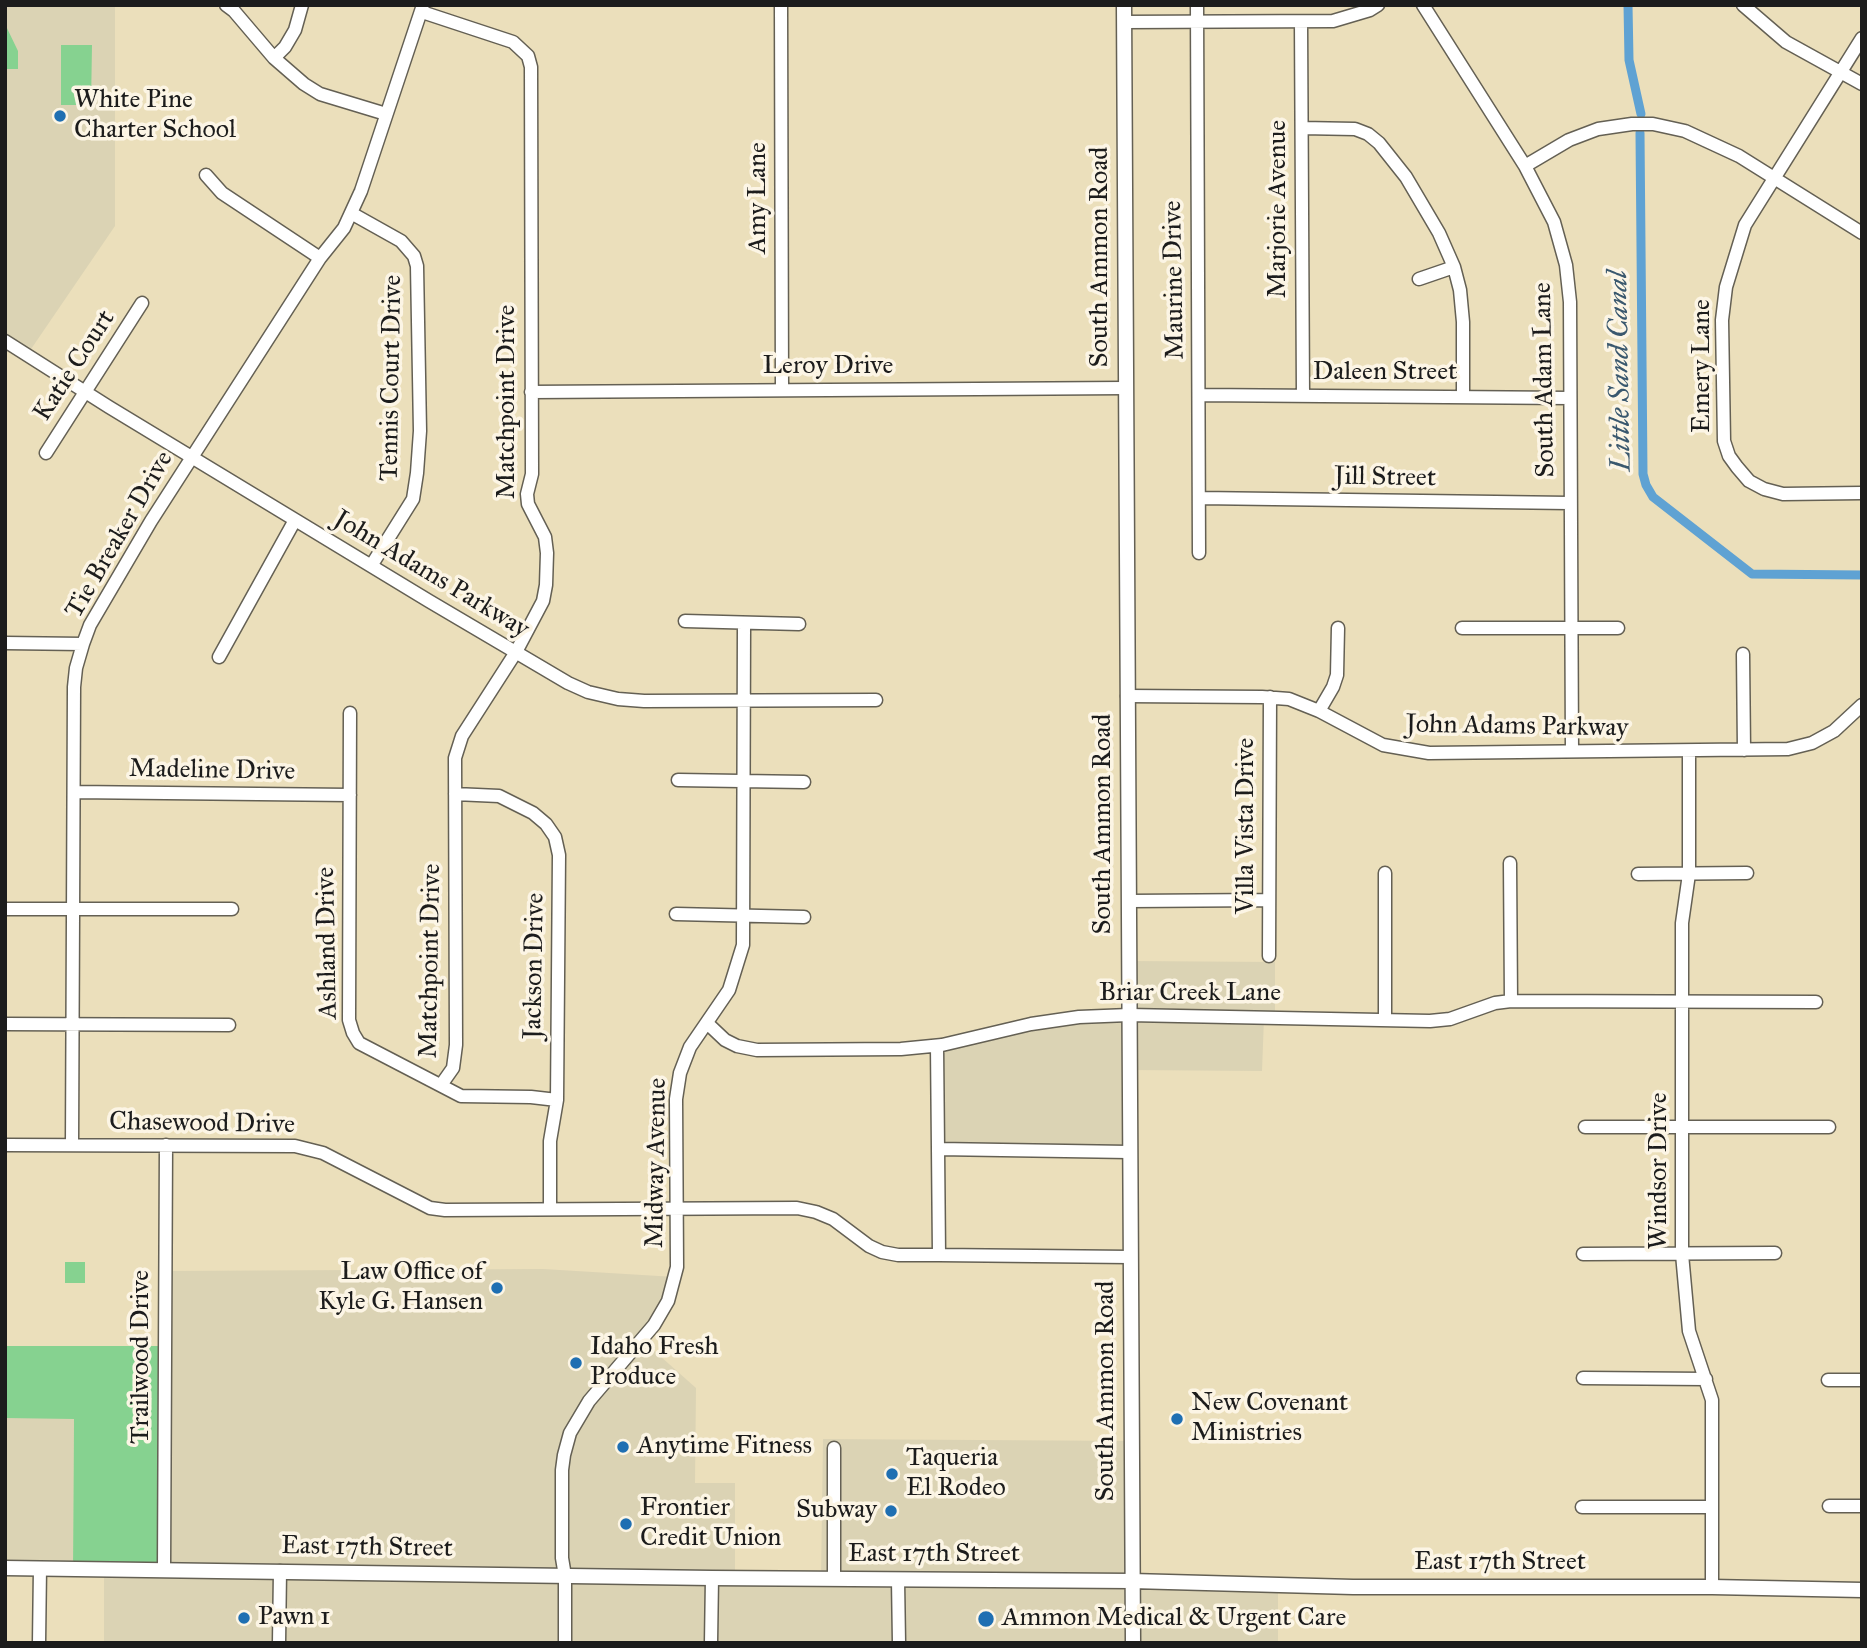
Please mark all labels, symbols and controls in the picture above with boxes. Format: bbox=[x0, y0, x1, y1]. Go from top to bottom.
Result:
place label: White Pine Charter School bbox=[74, 85, 236, 146]
marker: White Pine Charter School bbox=[52, 108, 68, 124]
street label: Marjorie Avenue bbox=[1263, 120, 1295, 298]
street label: Amy Lane bbox=[743, 142, 775, 254]
street label: South Ammon Road bbox=[1085, 147, 1117, 367]
street label: Maurine Drive bbox=[1158, 200, 1192, 360]
water label: Little Sand Canal bbox=[1602, 270, 1640, 472]
street label: Tennis Court Drive bbox=[375, 275, 409, 481]
street label: South Adam Lane bbox=[1528, 282, 1562, 478]
street label: Emery Lane bbox=[1687, 299, 1719, 433]
street label: Katie Court bbox=[28, 305, 122, 427]
street label: Matchpoint Drive bbox=[492, 305, 524, 499]
street label: Leroy Drive bbox=[763, 351, 893, 383]
street label: Daleen Street bbox=[1313, 357, 1457, 389]
street label: Tie Breaker Drive bbox=[60, 446, 180, 624]
street label: Jill Street bbox=[1334, 462, 1436, 494]
street label: John Adams Parkway bbox=[328, 504, 534, 646]
street label: John Adams Parkway bbox=[1406, 709, 1628, 745]
street label: South Ammon Road bbox=[1088, 714, 1120, 934]
street label: Villa Vista Drive bbox=[1231, 738, 1263, 914]
street label: Madeline Drive bbox=[129, 754, 295, 788]
street label: Matchpoint Drive bbox=[414, 863, 448, 1059]
street label: Ashland Drive bbox=[311, 867, 345, 1019]
street label: Jackson Drive bbox=[518, 892, 552, 1040]
street label: Briar Creek Lane bbox=[1099, 978, 1281, 1010]
street label: Midway Avenue bbox=[640, 1078, 674, 1248]
street label: Windsor Drive bbox=[1644, 1092, 1676, 1250]
street label: Chasewood Drive bbox=[109, 1107, 295, 1141]
place label: Law Office of Kyle G. Hansen bbox=[318, 1257, 483, 1318]
street label: Trailwood Drive bbox=[126, 1270, 158, 1444]
marker: Law Office of Kyle G. Hansen bbox=[489, 1280, 505, 1296]
street label: South Ammon Road bbox=[1091, 1281, 1123, 1501]
place label: Idaho Fresh Produce bbox=[590, 1332, 719, 1394]
marker: Idaho Fresh Produce bbox=[568, 1355, 584, 1371]
place label: New Covenant Ministries bbox=[1191, 1388, 1348, 1450]
marker: New Covenant Ministries bbox=[1169, 1411, 1185, 1427]
place label: Anytime Fitness bbox=[637, 1431, 812, 1463]
marker: Anytime Fitness bbox=[615, 1439, 631, 1455]
place label: Taqueria El Rodeo bbox=[906, 1443, 1006, 1504]
marker: Taqueria El Rodeo bbox=[884, 1466, 900, 1482]
place label: Frontier Credit Union bbox=[640, 1493, 781, 1554]
place label: Subway bbox=[796, 1495, 877, 1527]
marker: Subway bbox=[883, 1503, 899, 1519]
marker: Frontier Credit Union bbox=[618, 1516, 634, 1532]
street label: East 17th Street bbox=[281, 1531, 453, 1565]
street label: East 17th Street bbox=[848, 1539, 1020, 1571]
street label: East 17th Street bbox=[1414, 1547, 1586, 1579]
place label: Pawn 1 bbox=[258, 1602, 330, 1634]
place label: Ammon Medical & Urgent Care bbox=[1002, 1603, 1346, 1635]
marker: Ammon Medical & Urgent Care bbox=[976, 1609, 996, 1629]
marker: Pawn 1 bbox=[236, 1610, 252, 1626]

